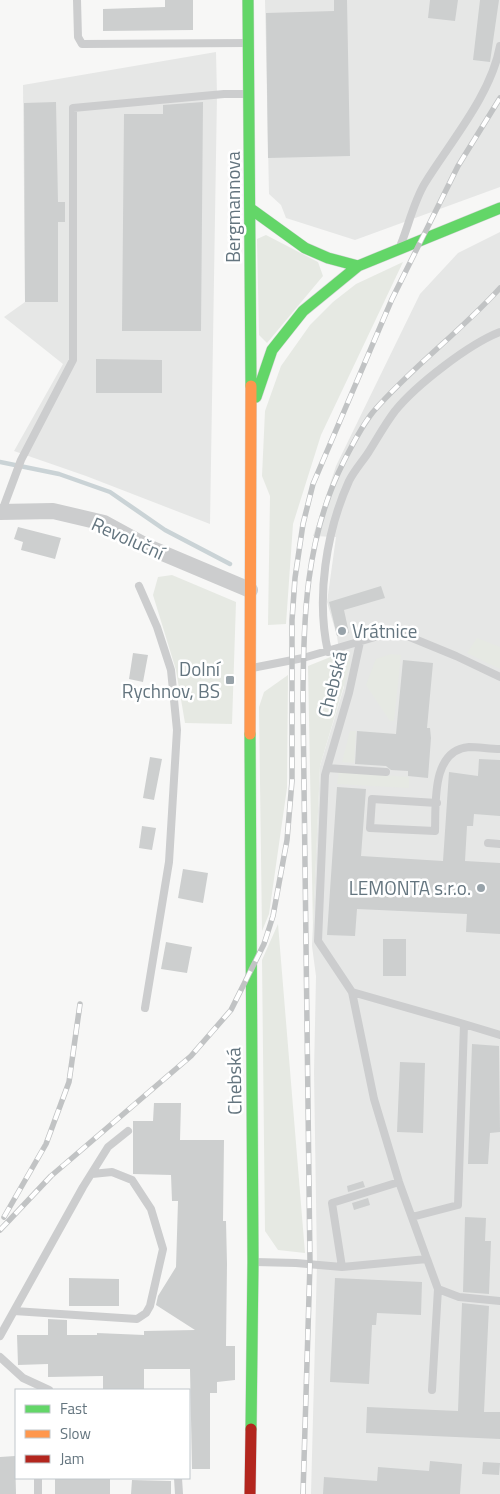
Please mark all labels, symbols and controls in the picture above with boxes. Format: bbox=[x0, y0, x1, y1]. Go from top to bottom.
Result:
street label: Bergmannova bbox=[218, 151, 247, 263]
street label: Revoluční bbox=[87, 509, 171, 567]
place label: Vrátnice bbox=[352, 616, 417, 645]
marker: Vrátnice bbox=[336, 625, 348, 637]
street label: Chebská bbox=[309, 647, 354, 720]
place label: Dolní Rychnov, BS bbox=[122, 654, 222, 705]
marker: Dolní Rychnov, BS bbox=[224, 674, 236, 686]
place label: LEMONTA s.r.o. bbox=[349, 873, 471, 902]
marker: LEMONTA s.r.o. bbox=[475, 882, 487, 894]
street label: Chebská bbox=[218, 1047, 249, 1115]
legend bbox=[15, 1389, 190, 1479]
text: Fast bbox=[60, 1397, 88, 1420]
text: Slow bbox=[60, 1422, 91, 1445]
text: Jam bbox=[60, 1447, 84, 1470]

